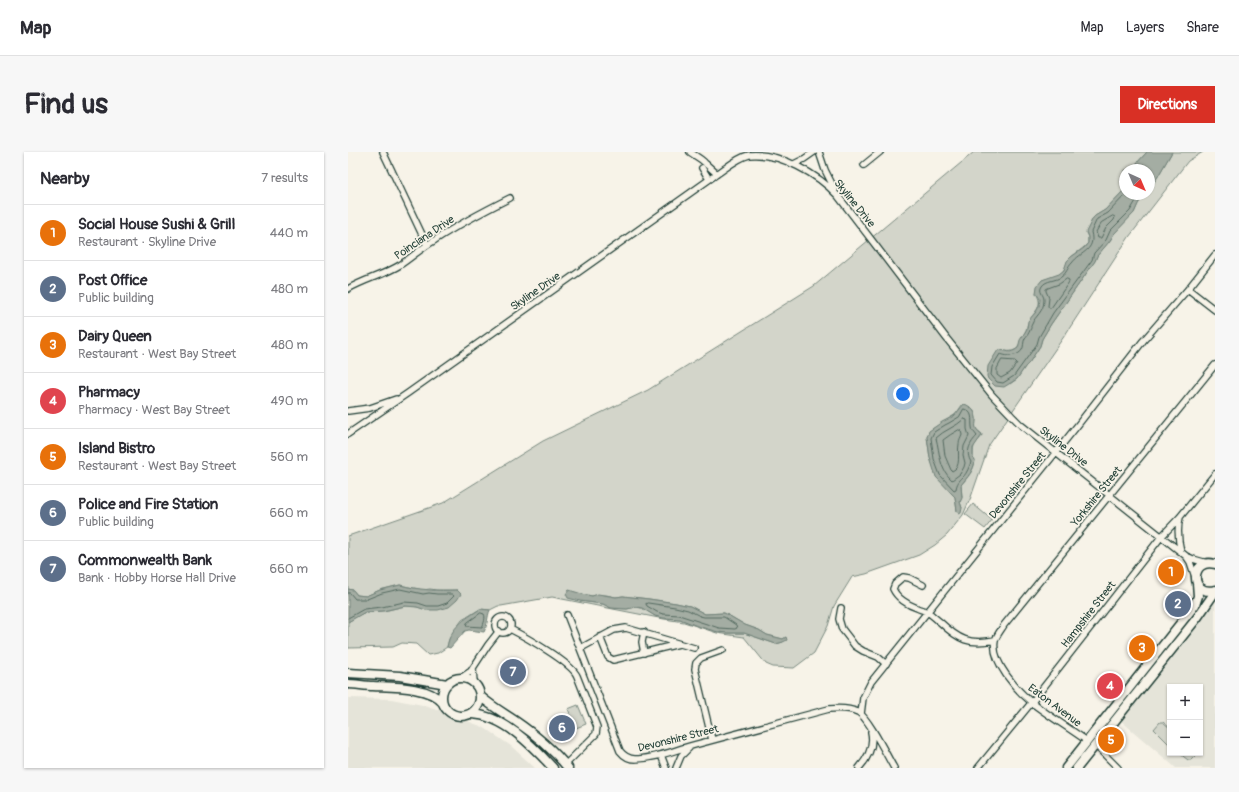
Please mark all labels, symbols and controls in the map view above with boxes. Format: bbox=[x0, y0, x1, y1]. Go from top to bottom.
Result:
text: Map bbox=[20, 16, 51, 40]
text: Map bbox=[1081, 19, 1104, 36]
text: Layers bbox=[1126, 19, 1164, 36]
text: Share bbox=[1186, 19, 1219, 36]
button: Directions bbox=[1120, 86, 1215, 123]
text: Find us bbox=[24, 87, 108, 122]
north arrow bbox=[1119, 164, 1155, 200]
text: Nearby bbox=[40, 168, 89, 189]
text: 7 results bbox=[261, 170, 308, 186]
street label: Skyline Drive bbox=[831, 177, 878, 230]
street label: Poinciana Drive bbox=[392, 212, 457, 262]
text: Social House Sushi & Grill bbox=[78, 215, 235, 234]
text: 1 bbox=[50, 225, 56, 241]
text: 440 m bbox=[270, 225, 308, 241]
text: Restaurant · Skyline Drive bbox=[78, 234, 216, 250]
street label: Skyline Drive bbox=[508, 269, 563, 313]
text: Post Office bbox=[78, 271, 147, 290]
text: 2 bbox=[49, 281, 57, 297]
text: 480 m bbox=[271, 281, 308, 297]
text: Public building bbox=[78, 290, 154, 306]
text: Dairy Queen bbox=[78, 327, 152, 346]
text: 3 bbox=[49, 337, 57, 353]
text: 480 m bbox=[271, 337, 308, 353]
text: Restaurant · West Bay Street bbox=[78, 346, 236, 362]
text: Pharmacy bbox=[78, 383, 140, 402]
your location bbox=[893, 384, 913, 404]
text: 4 bbox=[49, 393, 57, 409]
text: 490 m bbox=[271, 393, 308, 409]
text: Pharmacy · West Bay Street bbox=[78, 402, 230, 418]
street label: Skyline Drive bbox=[1037, 424, 1091, 470]
text: Island Bistro bbox=[78, 439, 155, 458]
text: 5 bbox=[49, 449, 57, 465]
text: 560 m bbox=[270, 449, 308, 465]
street label: Devonshire Street bbox=[986, 449, 1049, 521]
text: Restaurant · West Bay Street bbox=[78, 458, 236, 474]
street label: Yorkshire Street bbox=[1068, 463, 1125, 530]
text: Police and Fire Station bbox=[78, 495, 218, 514]
text: 6 bbox=[49, 505, 57, 521]
text: 660 m bbox=[270, 505, 308, 521]
text: Public building bbox=[78, 514, 154, 530]
text: Commonwealth Bank bbox=[78, 551, 212, 570]
pin: 1 bbox=[1158, 557, 1184, 587]
text: 7 bbox=[50, 561, 56, 577]
text: 660 m bbox=[270, 561, 308, 577]
text: Bank · Hobby Horse Hall Drive bbox=[78, 570, 236, 586]
street label: Hampshire Street bbox=[1058, 578, 1119, 650]
pin: 2 bbox=[1165, 589, 1191, 619]
pin: 3 bbox=[1129, 633, 1155, 663]
pin: 7 bbox=[500, 657, 526, 687]
pin: 4 bbox=[1097, 671, 1123, 701]
street label: Eaton Avenue bbox=[1026, 681, 1084, 730]
map controls bbox=[1167, 684, 1203, 756]
button: + bbox=[1167, 684, 1203, 720]
pin: 6 bbox=[549, 713, 575, 743]
button: − bbox=[1167, 720, 1203, 756]
street label: Devonshire Street bbox=[636, 722, 720, 755]
pin: 5 bbox=[1098, 725, 1124, 755]

